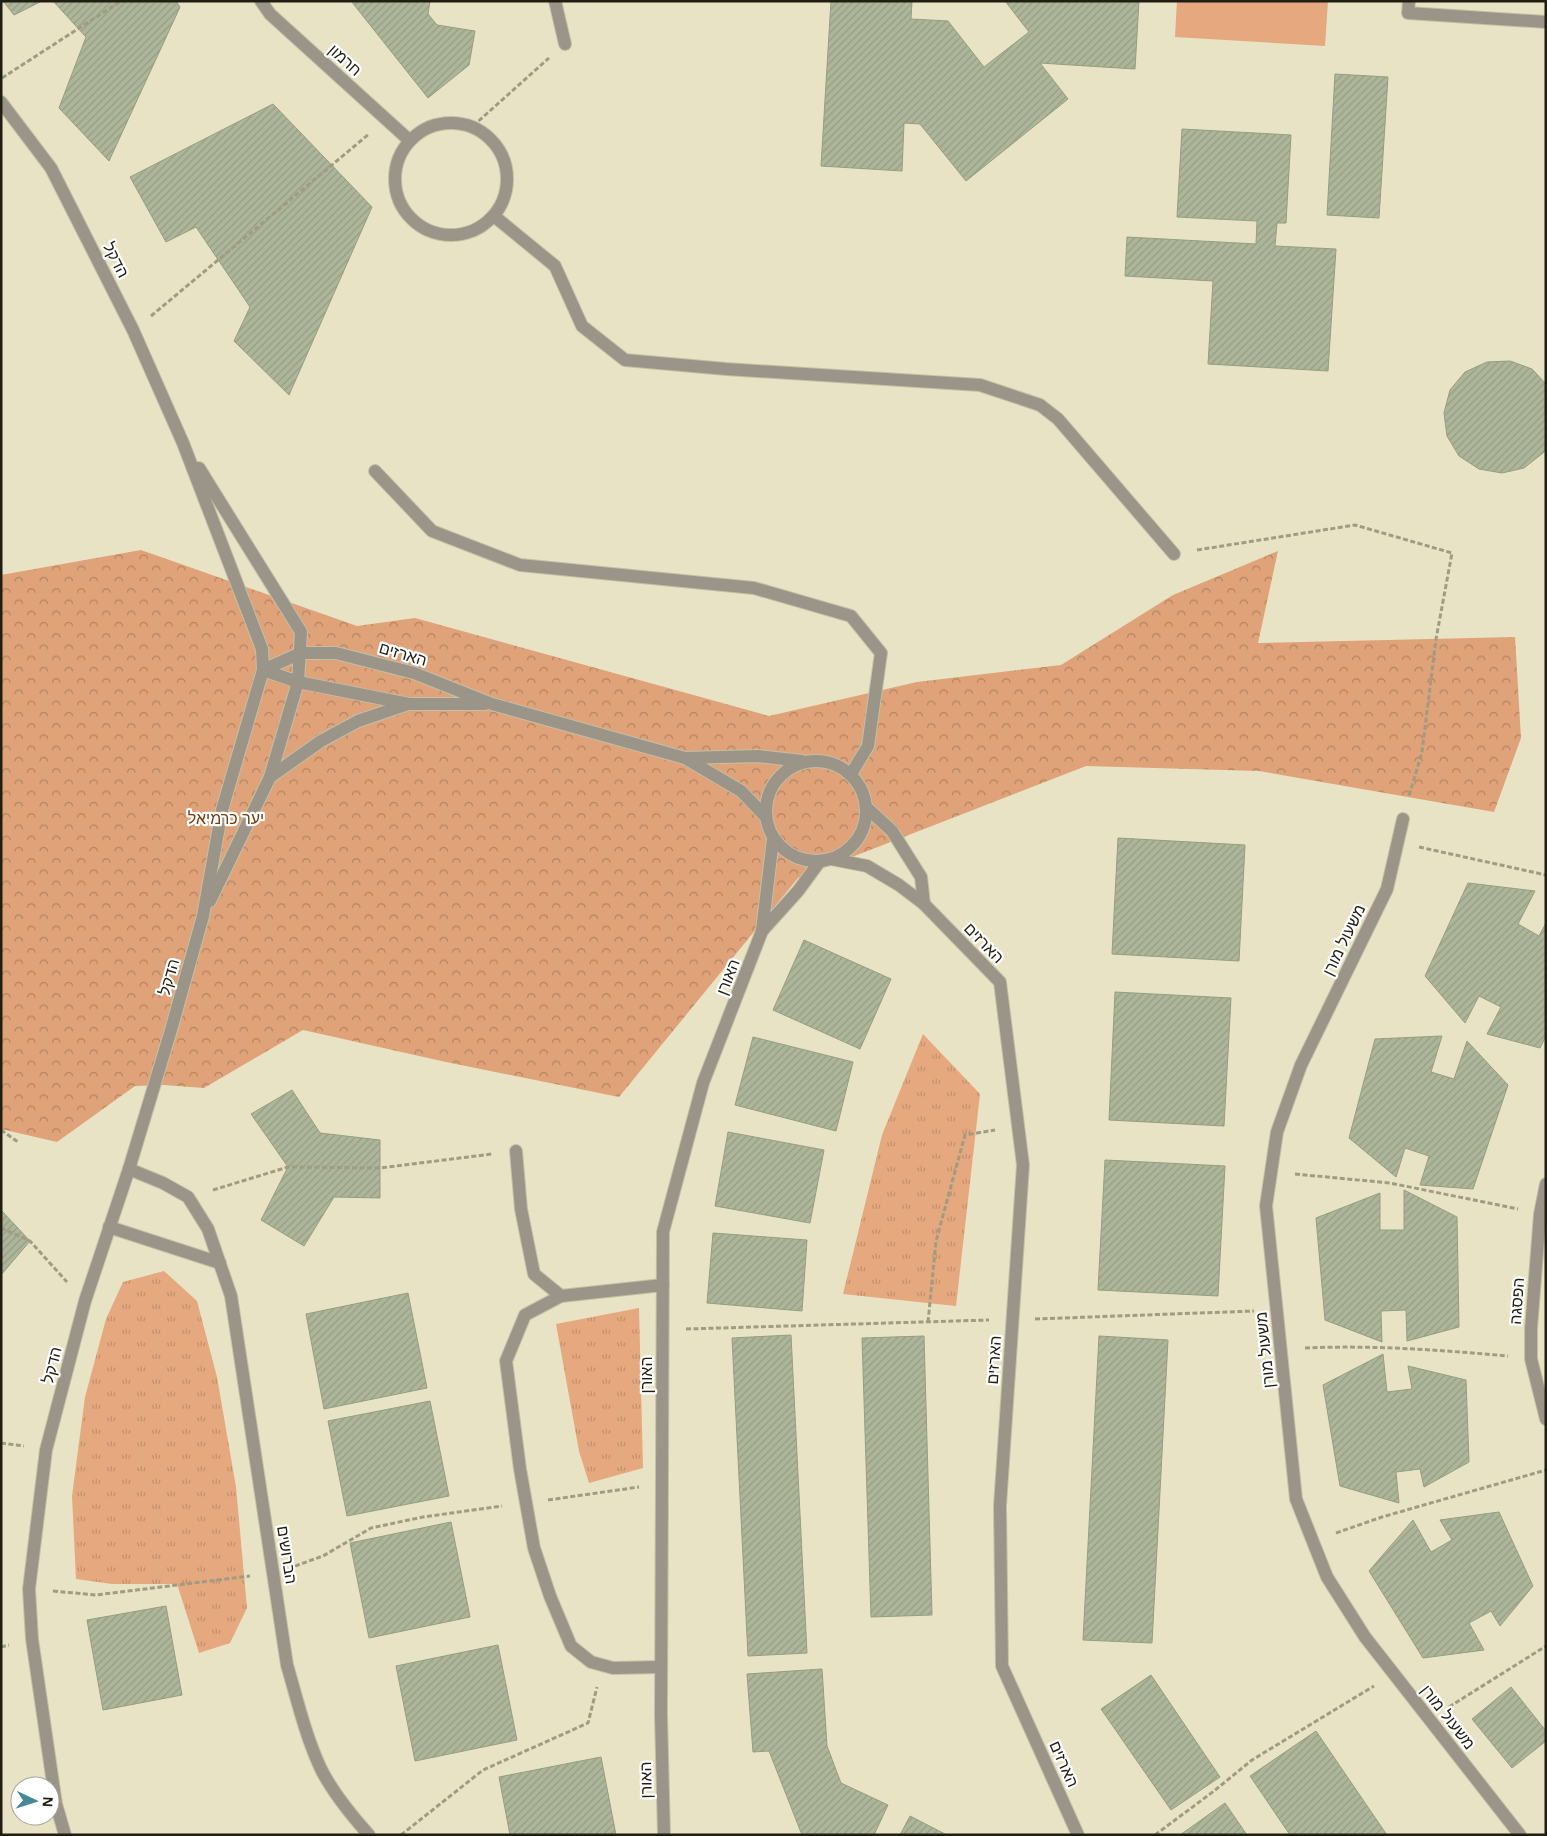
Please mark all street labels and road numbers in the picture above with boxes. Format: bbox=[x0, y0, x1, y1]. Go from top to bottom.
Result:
street label: חרמון bbox=[325, 41, 365, 79]
street label: הדקל bbox=[100, 240, 132, 280]
street label: הארזים bbox=[377, 639, 429, 669]
street label: משעול מורן bbox=[1320, 902, 1368, 978]
street label: הארזים bbox=[961, 919, 1007, 967]
street label: הדקל bbox=[156, 957, 182, 997]
street label: האורן bbox=[713, 957, 743, 997]
street label: הפסגה bbox=[1507, 1277, 1527, 1325]
street label: משעול מורן bbox=[1253, 1311, 1277, 1389]
street label: הארזים bbox=[984, 1335, 1004, 1385]
street label: הדקל bbox=[39, 1345, 65, 1385]
street label: האורן bbox=[638, 1356, 655, 1394]
street label: הברושים bbox=[274, 1525, 300, 1585]
street label: משעול מורן bbox=[1418, 1682, 1478, 1752]
street label: הארזים bbox=[1046, 1738, 1082, 1790]
street label: האורן bbox=[637, 1761, 655, 1799]

